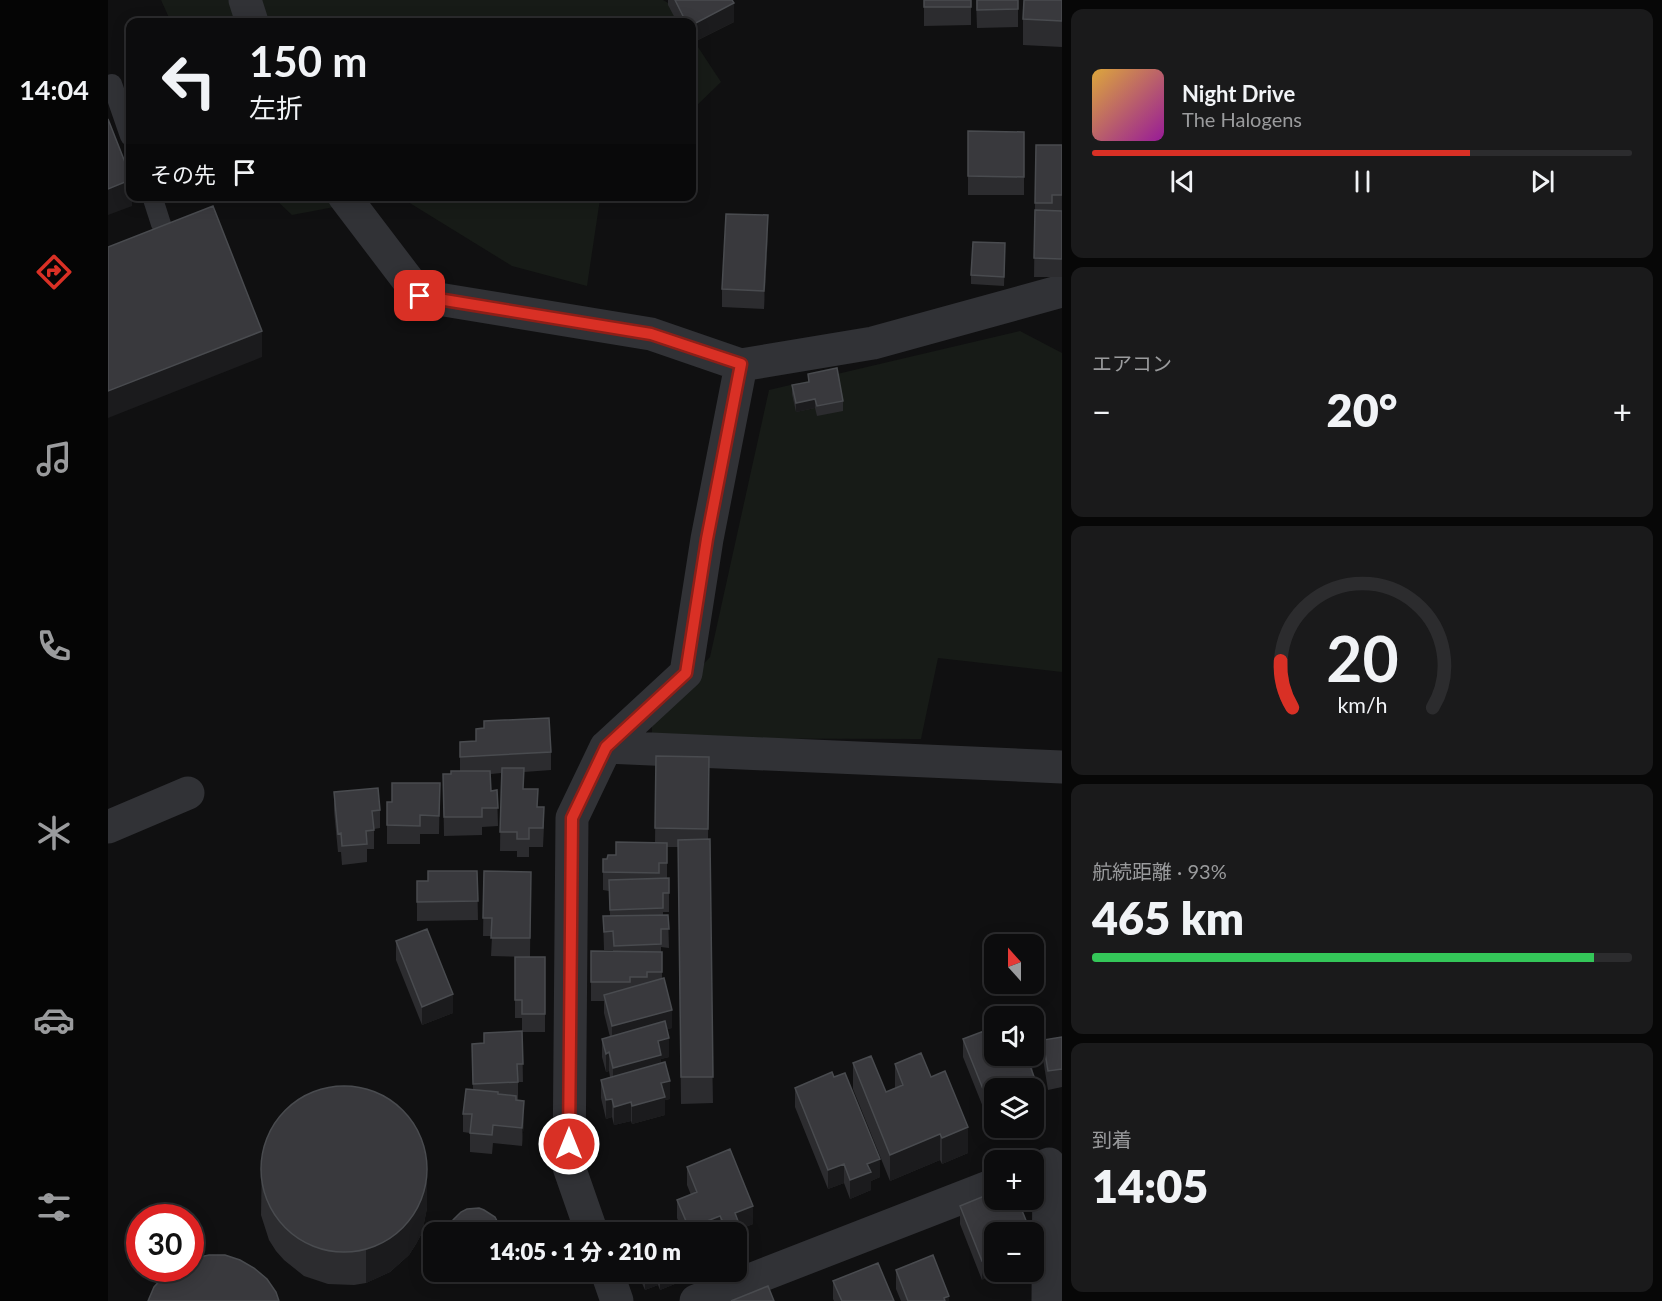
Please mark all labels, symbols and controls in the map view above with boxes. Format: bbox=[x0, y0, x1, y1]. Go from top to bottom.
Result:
text: 150 m bbox=[249, 36, 367, 86]
icon: left bbox=[150, 42, 228, 120]
text: 14:04 bbox=[19, 73, 89, 106]
text: Night Drive bbox=[1182, 80, 1295, 107]
text: 左折 bbox=[249, 91, 303, 124]
text: The Halogens bbox=[1182, 107, 1302, 131]
icon: arrive bbox=[228, 156, 261, 189]
text: その先 bbox=[150, 161, 216, 188]
icon: previous bbox=[1166, 165, 1199, 198]
icon: pause bbox=[1346, 165, 1379, 198]
icon: next bbox=[1526, 165, 1559, 198]
icon: directions bbox=[33, 251, 75, 293]
pin bbox=[394, 270, 445, 321]
icon: arrive bbox=[403, 279, 436, 312]
text: エアコン bbox=[1092, 351, 1172, 375]
text: 20° bbox=[1327, 383, 1397, 437]
text: − bbox=[1092, 391, 1111, 431]
text: + bbox=[1613, 391, 1632, 431]
icon: music bbox=[33, 438, 75, 480]
text: 20 bbox=[1326, 620, 1398, 695]
icon: phone bbox=[33, 625, 75, 667]
text: km/h bbox=[1337, 692, 1387, 718]
icon: climate bbox=[33, 812, 75, 854]
text: 航続距離 · 93% bbox=[1092, 859, 1227, 883]
text: 465 km bbox=[1092, 891, 1244, 945]
north arrow bbox=[984, 934, 1044, 994]
map controls bbox=[984, 934, 1044, 1282]
icon: car bbox=[33, 999, 75, 1041]
button: sound bbox=[984, 1006, 1044, 1066]
button: layers bbox=[984, 1078, 1044, 1138]
position arrow bbox=[537, 1112, 601, 1176]
text: 到着 bbox=[1092, 1127, 1132, 1151]
button: + bbox=[984, 1150, 1044, 1210]
text: 14:05 bbox=[1092, 1159, 1208, 1213]
icon: filters bbox=[33, 1186, 75, 1228]
speed limit sign: 30 bbox=[126, 1204, 204, 1282]
button: − bbox=[984, 1222, 1044, 1282]
text: 14:05 · 1 分 · 210 m bbox=[489, 1238, 681, 1265]

